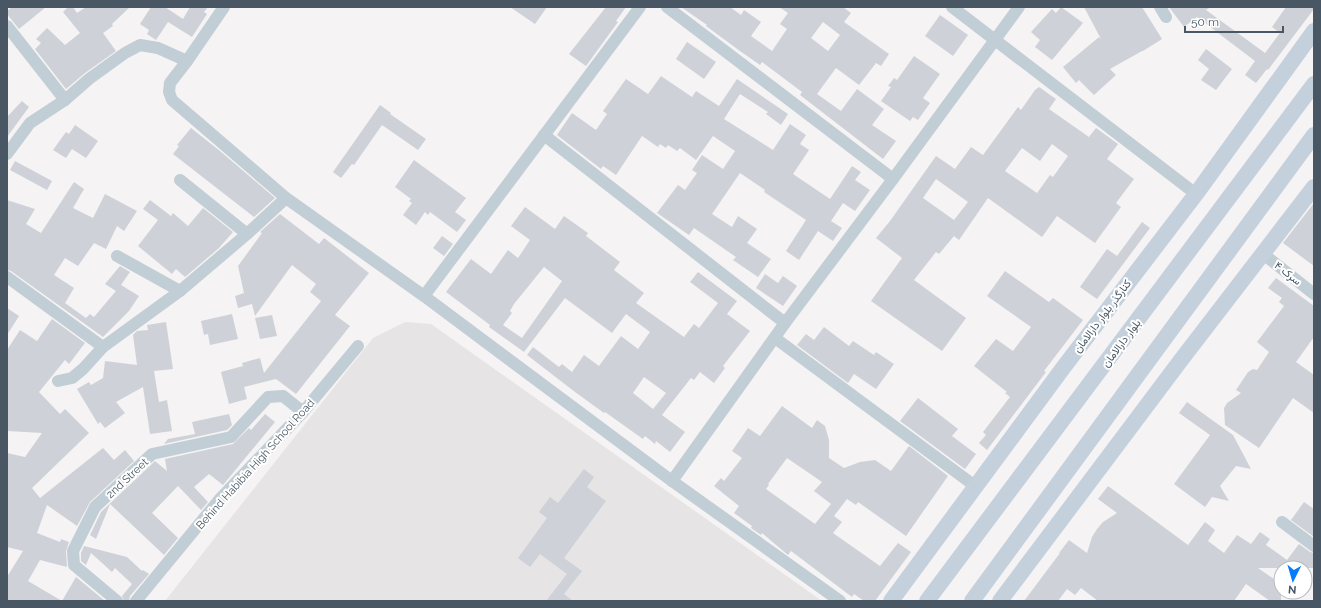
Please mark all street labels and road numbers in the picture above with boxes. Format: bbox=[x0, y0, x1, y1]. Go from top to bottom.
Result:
street label: سرک ۴ bbox=[1272, 259, 1304, 288]
street label: کنارگذر بلوار دارالامان bbox=[1070, 277, 1134, 355]
street label: بلوار دارالامان bbox=[1099, 316, 1143, 370]
street label: Behind Habibia High School Road bbox=[194, 397, 317, 532]
street label: 2nd Street bbox=[104, 456, 151, 501]

